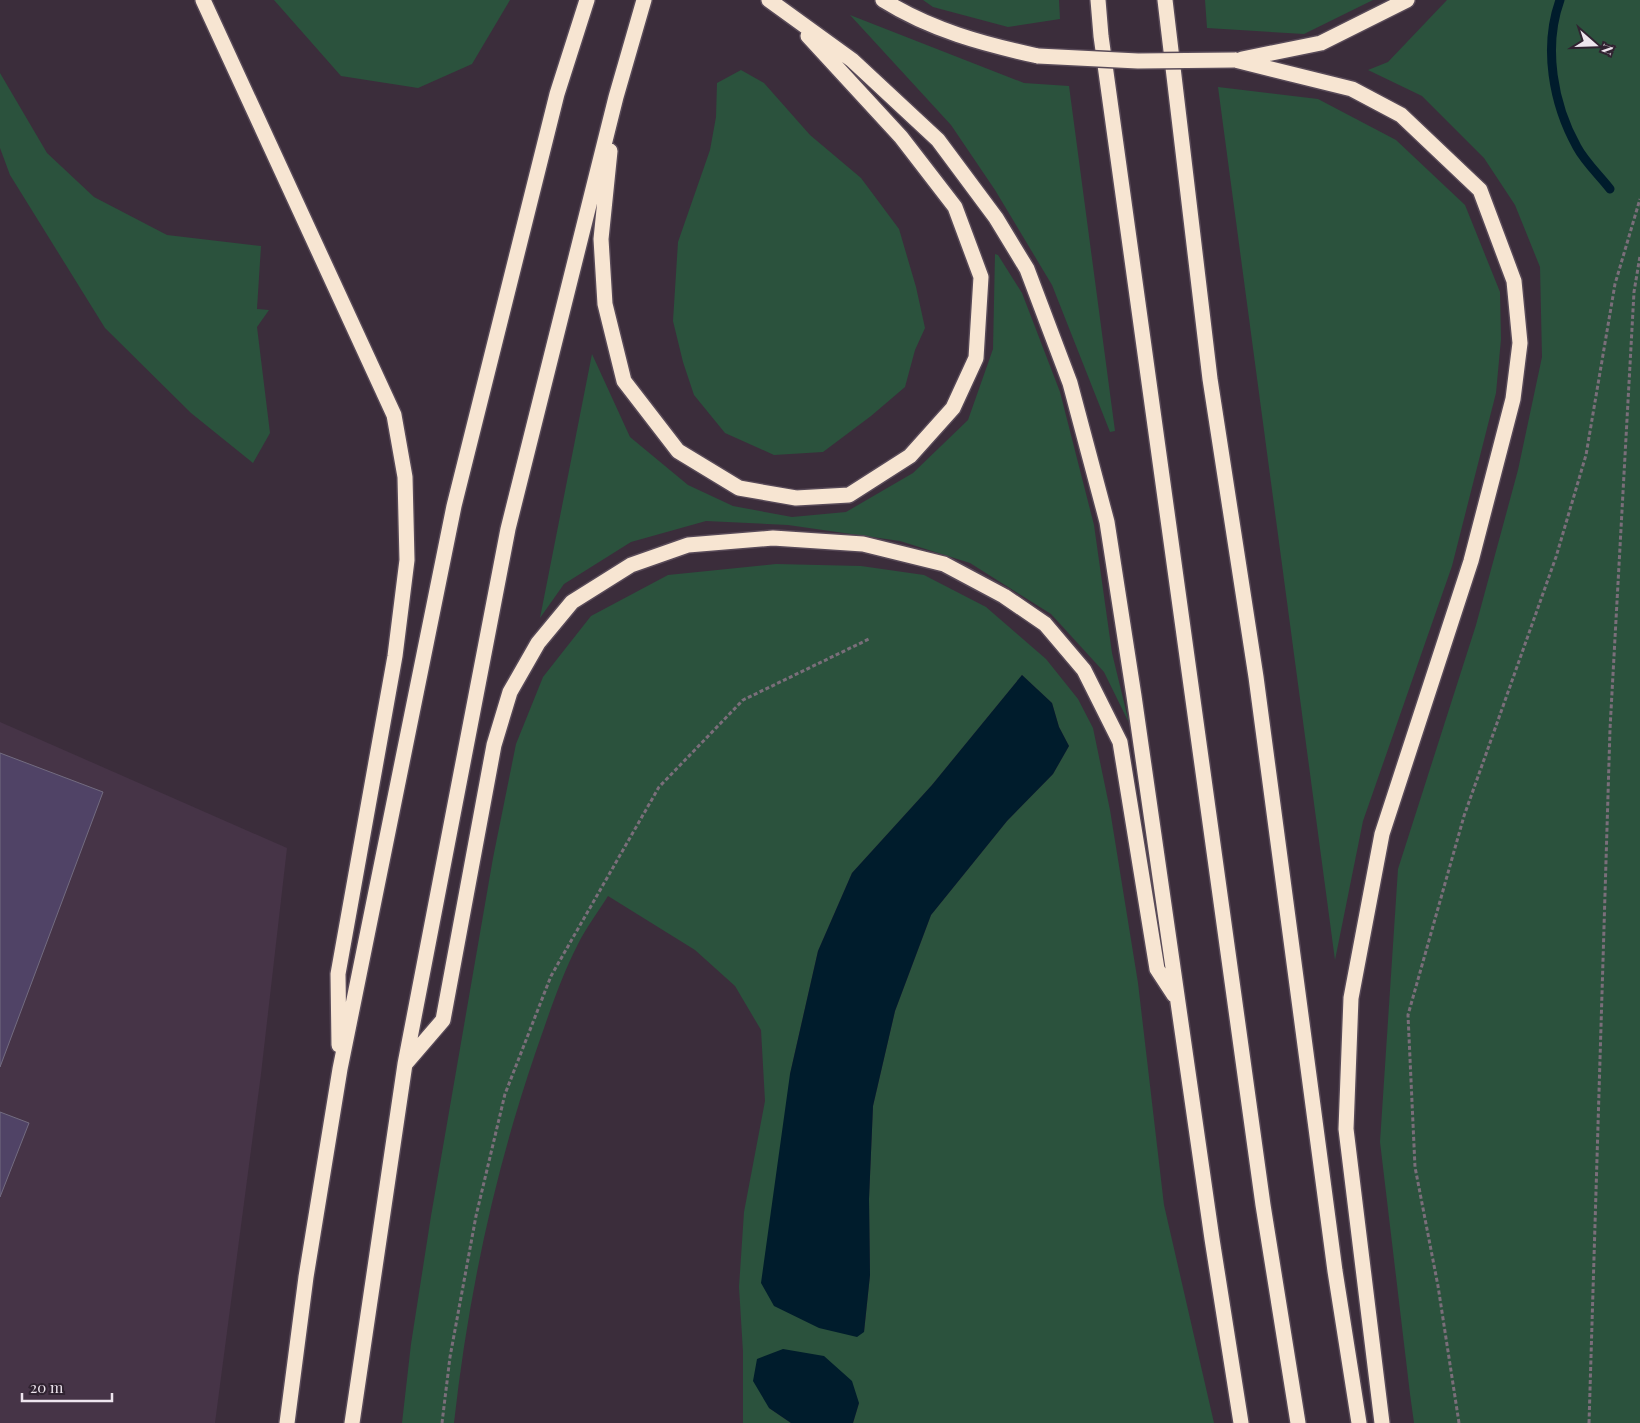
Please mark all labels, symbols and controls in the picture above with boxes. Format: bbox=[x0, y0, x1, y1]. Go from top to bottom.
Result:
north arrow bbox=[1570, 20, 1620, 70]
text: N bbox=[1597, 42, 1618, 58]
scale bar bbox=[22, 1370, 112, 1402]
text: 20 m bbox=[30, 1377, 64, 1397]

